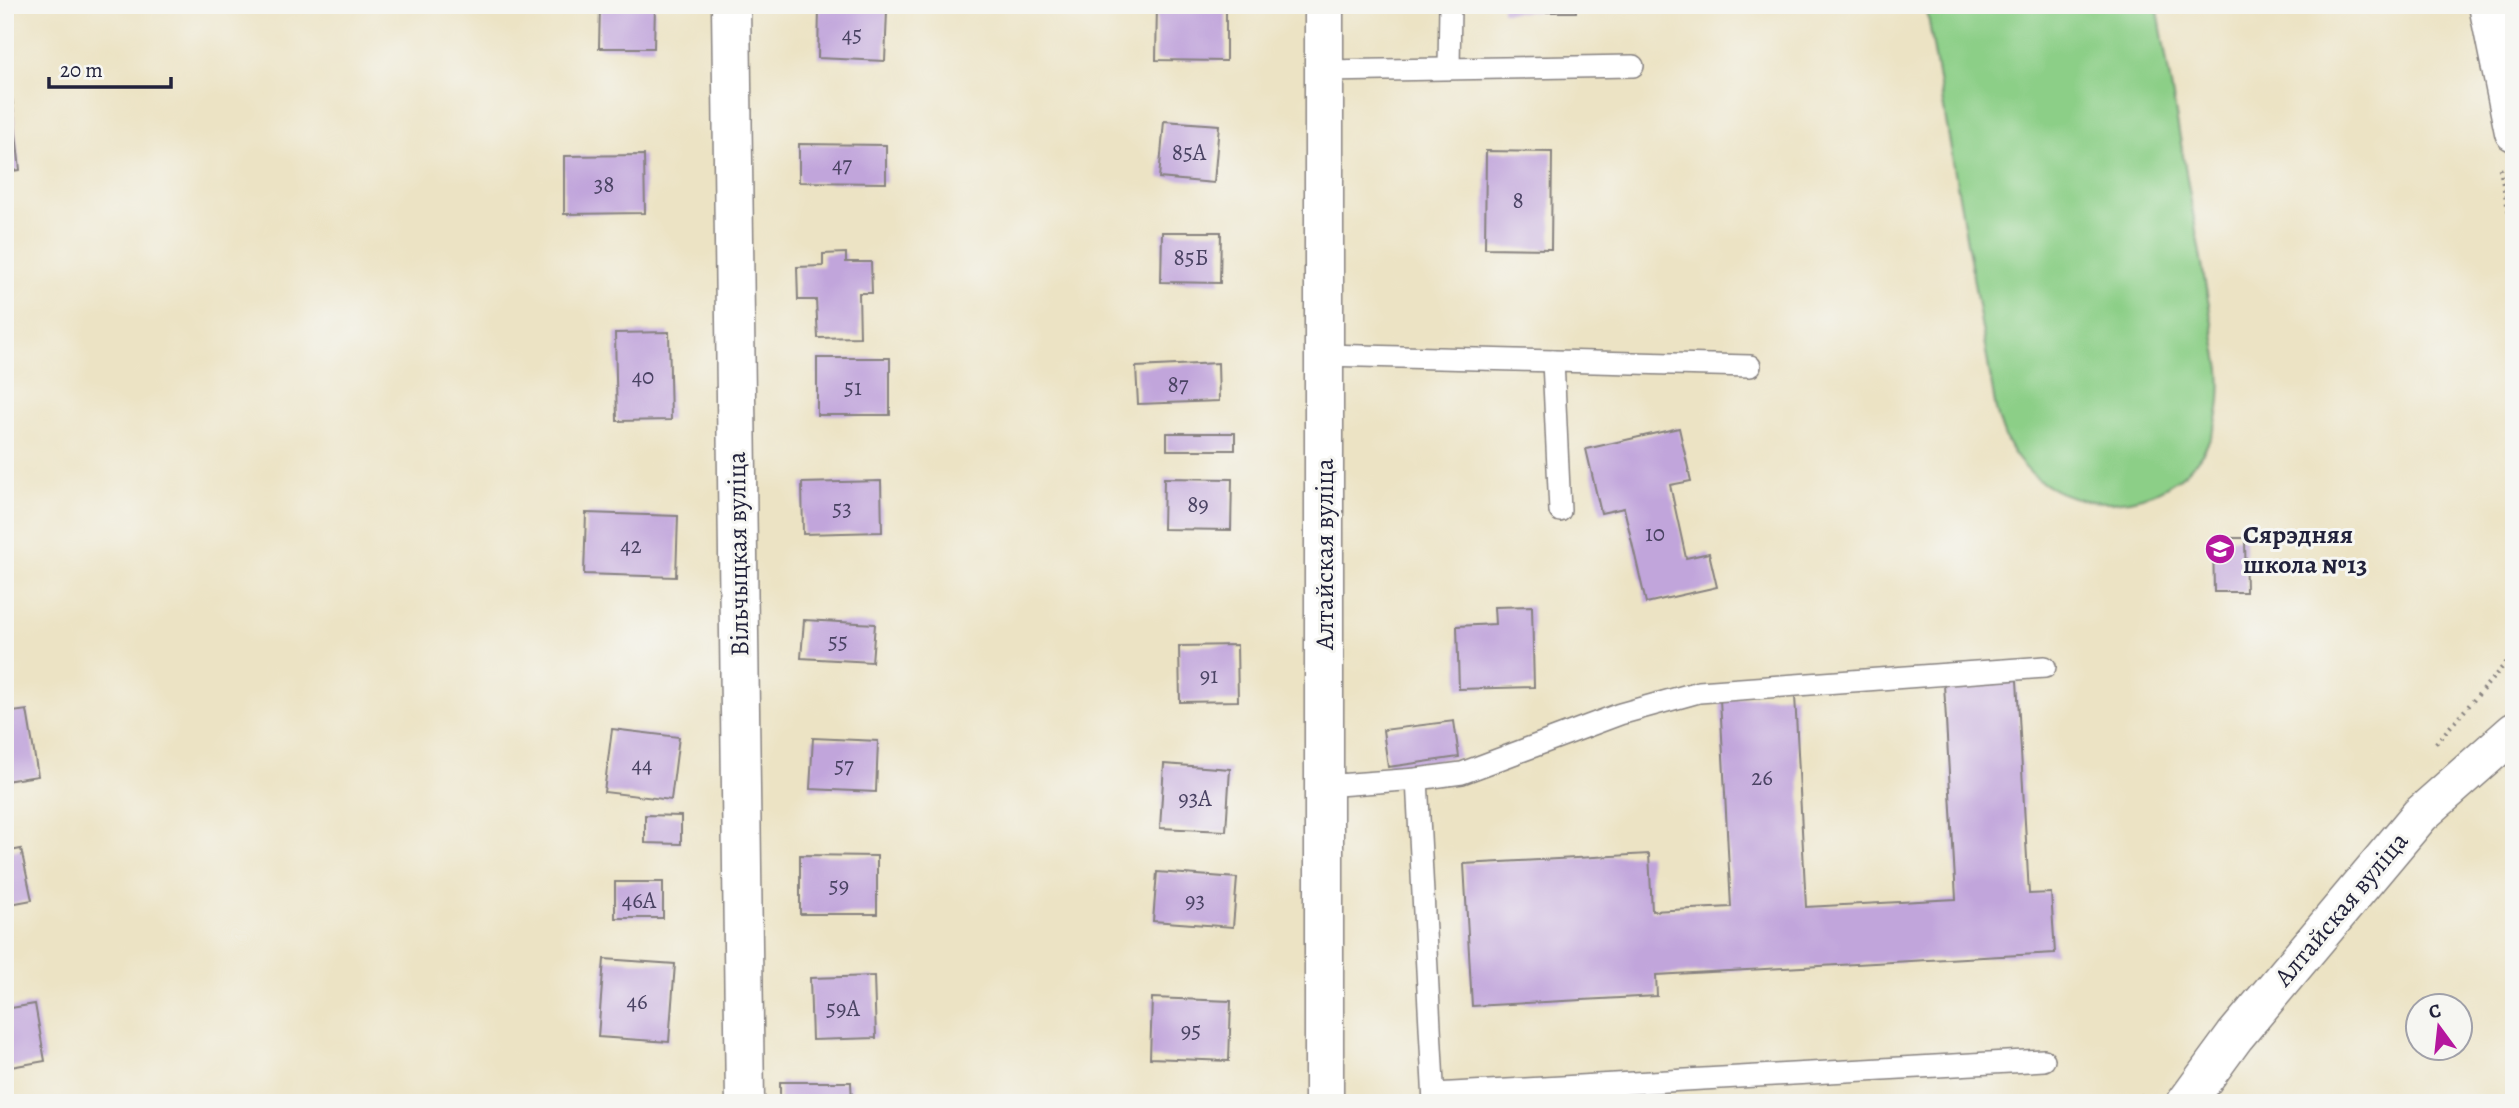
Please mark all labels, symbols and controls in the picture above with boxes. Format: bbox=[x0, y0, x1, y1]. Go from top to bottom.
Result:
house number: 45 bbox=[842, 19, 862, 50]
scale bar bbox=[49, 46, 172, 90]
text: 20 m bbox=[60, 56, 103, 84]
house number: 85А bbox=[1172, 137, 1207, 168]
house number: 47 bbox=[832, 149, 852, 180]
house number: 38 bbox=[594, 169, 614, 200]
house number: 8 bbox=[1512, 185, 1524, 216]
house number: 85Б bbox=[1174, 242, 1208, 273]
house number: 40 bbox=[632, 361, 654, 392]
house number: 87 bbox=[1168, 369, 1189, 400]
house number: 51 bbox=[844, 372, 862, 403]
street label: Вільчыцкая вуліца bbox=[719, 451, 757, 657]
street label: Алтайская вуліца bbox=[1307, 458, 1342, 651]
house number: 89 bbox=[1187, 489, 1209, 520]
house number: 53 bbox=[832, 493, 852, 524]
place label: Сярэдняя школа №13 bbox=[2243, 517, 2367, 582]
house number: 10 bbox=[1645, 518, 1665, 549]
house number: 42 bbox=[620, 530, 642, 561]
school or university icon: Сярэдняя школа №13 bbox=[2203, 532, 2237, 566]
house number: 55 bbox=[828, 626, 848, 657]
house number: 91 bbox=[1200, 660, 1218, 691]
house number: 44 bbox=[632, 749, 652, 780]
house number: 57 bbox=[834, 750, 854, 781]
house number: 26 bbox=[1751, 762, 1773, 793]
house number: 93А bbox=[1178, 783, 1212, 814]
street label: Алтайская вуліца bbox=[2265, 824, 2416, 994]
house number: 59 bbox=[829, 870, 849, 901]
house number: 46А bbox=[622, 885, 657, 916]
house number: 93 bbox=[1185, 885, 1205, 916]
house number: 46 bbox=[626, 986, 648, 1017]
north arrow bbox=[2404, 992, 2474, 1062]
house number: 59А bbox=[826, 993, 860, 1024]
text: С bbox=[2426, 997, 2444, 1026]
house number: 95 bbox=[1181, 1015, 1201, 1046]

